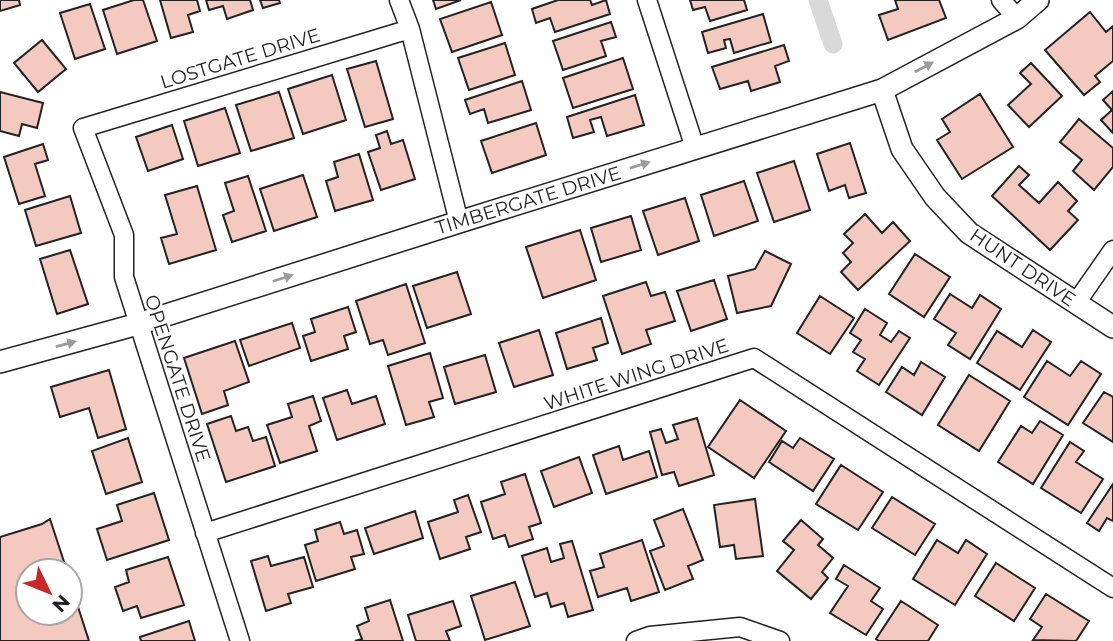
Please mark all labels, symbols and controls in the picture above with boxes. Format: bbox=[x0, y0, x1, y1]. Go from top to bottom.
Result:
street label: LOSTGATE DRIVE bbox=[157, 23, 323, 94]
one-way arrow bbox=[915, 61, 934, 73]
one-way arrow bbox=[630, 159, 651, 170]
street label: TIMBERGATE DRIVE bbox=[433, 161, 624, 240]
street label: HUNT DRIVE bbox=[966, 224, 1080, 311]
one-way arrow bbox=[273, 272, 294, 282]
street label: OPENGATE DRIVE bbox=[140, 292, 215, 465]
street label: WHITE WING DRIVE bbox=[541, 334, 731, 415]
one-way arrow bbox=[55, 338, 77, 349]
north arrow bbox=[14, 557, 84, 627]
text: N bbox=[47, 590, 75, 617]

